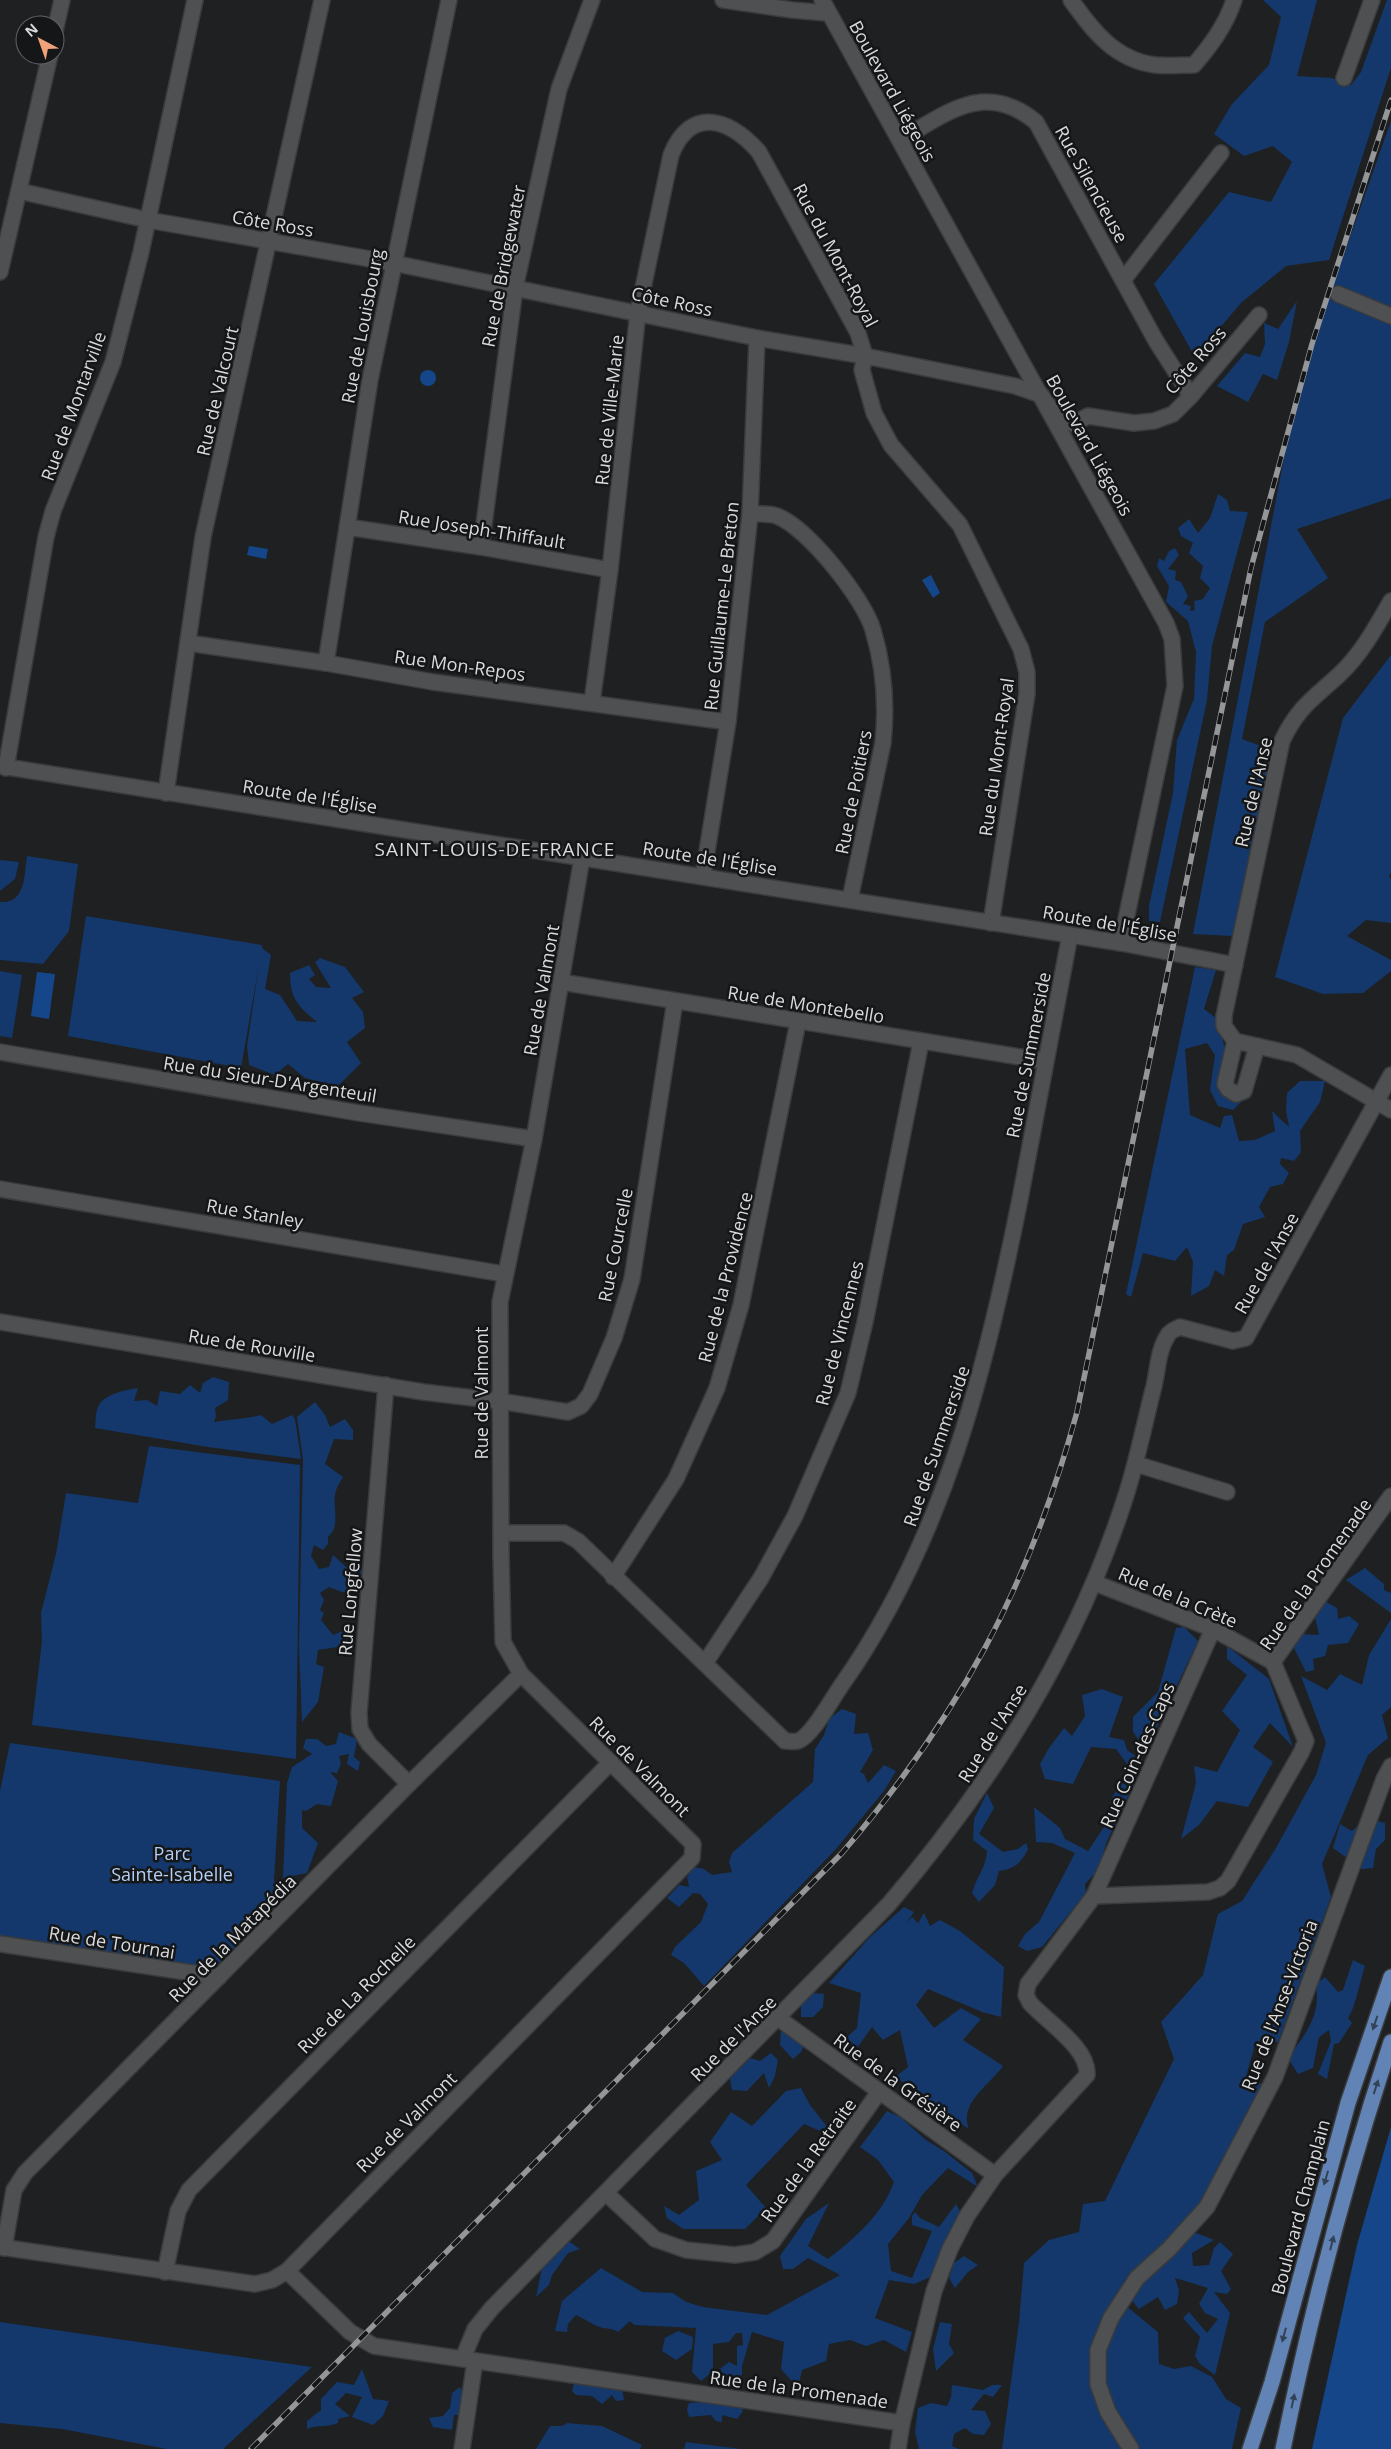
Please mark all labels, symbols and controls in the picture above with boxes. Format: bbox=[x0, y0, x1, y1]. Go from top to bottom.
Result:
north arrow bbox=[15, 15, 65, 65]
street label: Boulevard Liégeois bbox=[844, 16, 942, 166]
text: N bbox=[21, 19, 42, 41]
street label: Rue Silencieuse bbox=[1050, 121, 1134, 247]
street label: Rue du Mont-Royal bbox=[788, 179, 884, 331]
street label: Rue de Bridgewater bbox=[475, 182, 531, 349]
street label: Côte Ross bbox=[230, 204, 316, 242]
street label: Rue de Louisbourg bbox=[335, 246, 389, 405]
street label: Côte Ross bbox=[629, 281, 715, 321]
street label: Côte Ross bbox=[1159, 321, 1231, 399]
street label: Rue de Valcourt bbox=[190, 324, 244, 458]
street label: Rue de Montarville bbox=[35, 328, 111, 484]
street label: Rue de Ville-Marie bbox=[589, 334, 629, 486]
street label: Boulevard Liégeois bbox=[1041, 370, 1139, 520]
street label: Rue Guillaume-Le Breton bbox=[698, 500, 744, 712]
street label: Rue Joseph-Thiffault bbox=[397, 504, 567, 554]
street label: Rue Mon-Repos bbox=[393, 644, 527, 686]
street label: Rue du Mont-Royal bbox=[973, 676, 1019, 838]
street label: Rue de Poitiers bbox=[829, 728, 877, 856]
street label: Rue de l'Anse bbox=[1229, 735, 1277, 849]
street label: Route de l'Église bbox=[241, 774, 379, 818]
district label: SAINT-LOUIS-DE-FRANCE bbox=[375, 836, 615, 862]
street label: Route de l'Église bbox=[641, 836, 779, 880]
street label: Route de l'Église bbox=[1041, 899, 1179, 947]
street label: Rue de Valmont bbox=[518, 922, 564, 1058]
street label: Rue de Summerside bbox=[1000, 970, 1056, 1140]
street label: Rue de Montebello bbox=[726, 980, 886, 1028]
street label: Rue du Sieur-D'Argenteuil bbox=[162, 1050, 378, 1108]
street label: Rue Courcelle bbox=[592, 1186, 638, 1304]
street label: Rue de la Providence bbox=[692, 1189, 758, 1365]
street label: Rue Stanley bbox=[205, 1193, 306, 1233]
street label: Rue de l'Anse bbox=[1228, 1208, 1304, 1318]
street label: Rue de Vincennes bbox=[809, 1258, 869, 1408]
street label: Rue de Rouville bbox=[187, 1323, 317, 1367]
street label: Rue de Valmont bbox=[469, 1327, 493, 1459]
street label: Rue de Summerside bbox=[897, 1362, 975, 1530]
street label: Rue de la Promenade bbox=[1254, 1493, 1376, 1655]
street label: Rue Longfellow bbox=[332, 1527, 368, 1657]
street label: Rue de la Crète bbox=[1115, 1561, 1241, 1633]
street label: Rue Coin-des-Caps bbox=[1094, 1678, 1180, 1832]
street label: Rue de l'Anse bbox=[952, 1679, 1032, 1787]
street label: Rue de Valmont bbox=[585, 1711, 695, 1821]
park label: Parc Sainte-Isabelle bbox=[111, 1841, 233, 1886]
street label: Rue de la Matapédia bbox=[163, 1869, 301, 2007]
street label: Rue de l'Anse-Victoria bbox=[1235, 1916, 1323, 2094]
street label: Rue de Tournai bbox=[47, 1920, 177, 1964]
street label: Rue de La Rochelle bbox=[292, 1930, 420, 2058]
street label: Rue de l'Anse bbox=[685, 1990, 781, 2086]
one-way arrow bbox=[1371, 2015, 1378, 2030]
street label: Rue de la Grésière bbox=[829, 2027, 967, 2137]
street label: Rue de Valmont bbox=[351, 2067, 461, 2177]
one-way arrow bbox=[1372, 2079, 1380, 2094]
street label: Rue de la Retraite bbox=[755, 2093, 861, 2227]
street label: Boulevard Champlain bbox=[1265, 2117, 1335, 2297]
one-way arrow bbox=[1322, 2170, 1330, 2185]
one-way arrow bbox=[1328, 2236, 1336, 2251]
one-way arrow bbox=[1280, 2327, 1288, 2342]
street label: Rue de la Promenade bbox=[708, 2365, 890, 2413]
one-way arrow bbox=[1289, 2394, 1297, 2409]

